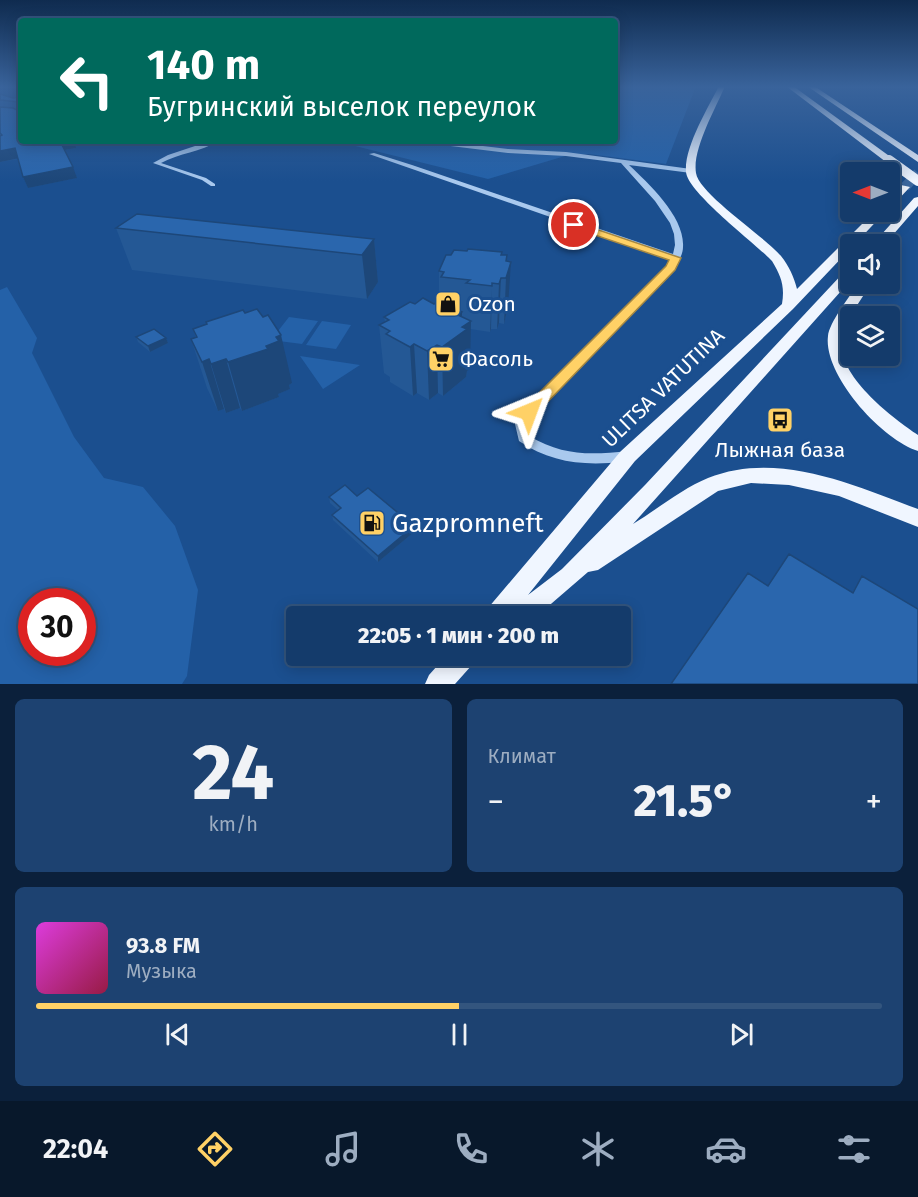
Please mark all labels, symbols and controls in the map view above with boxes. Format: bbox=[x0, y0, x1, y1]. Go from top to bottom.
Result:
text: 140 m bbox=[147, 40, 260, 90]
icon: left bbox=[48, 42, 126, 120]
text: Бугринский выселок переулок bbox=[147, 91, 536, 123]
north arrow bbox=[840, 162, 900, 222]
map controls bbox=[840, 162, 900, 366]
pin bbox=[548, 199, 599, 250]
icon: arrive bbox=[557, 208, 590, 241]
button: sound bbox=[840, 234, 900, 294]
shop icon: Ozon bbox=[433, 289, 463, 319]
place label: Ozon bbox=[468, 291, 516, 317]
button: layers bbox=[840, 306, 900, 366]
street label: ULITSA VATUTINA bbox=[596, 323, 730, 453]
supermarket icon: Фасоль bbox=[426, 344, 456, 374]
place label: Фасоль bbox=[460, 346, 533, 372]
position arrow bbox=[497, 380, 561, 444]
bus stop icon: Лыжная база bbox=[765, 405, 795, 435]
place label: Лыжная база bbox=[715, 437, 845, 463]
fuel station icon: Gazpromneft bbox=[357, 508, 387, 538]
place label: Gazpromneft bbox=[392, 508, 544, 539]
speed limit sign: 30 bbox=[18, 588, 96, 666]
text: 22:05 · 1 мин · 200 m bbox=[358, 622, 559, 649]
text: 24 bbox=[192, 726, 274, 820]
text: Климат bbox=[488, 744, 556, 768]
text: 21.5° bbox=[633, 774, 736, 828]
text: − bbox=[488, 782, 504, 822]
text: + bbox=[866, 782, 882, 822]
text: km/h bbox=[209, 812, 258, 836]
text: 93.8 FM bbox=[126, 932, 200, 959]
text: Музыка bbox=[126, 959, 197, 983]
icon: previous bbox=[161, 1018, 194, 1051]
icon: pause bbox=[443, 1018, 476, 1051]
icon: next bbox=[725, 1018, 758, 1051]
icon: directions bbox=[194, 1128, 236, 1170]
icon: music bbox=[322, 1128, 364, 1170]
icon: phone bbox=[450, 1128, 492, 1170]
icon: climate bbox=[577, 1128, 619, 1170]
icon: car bbox=[705, 1128, 747, 1170]
icon: filters bbox=[833, 1128, 875, 1170]
text: 22:04 bbox=[43, 1133, 108, 1165]

